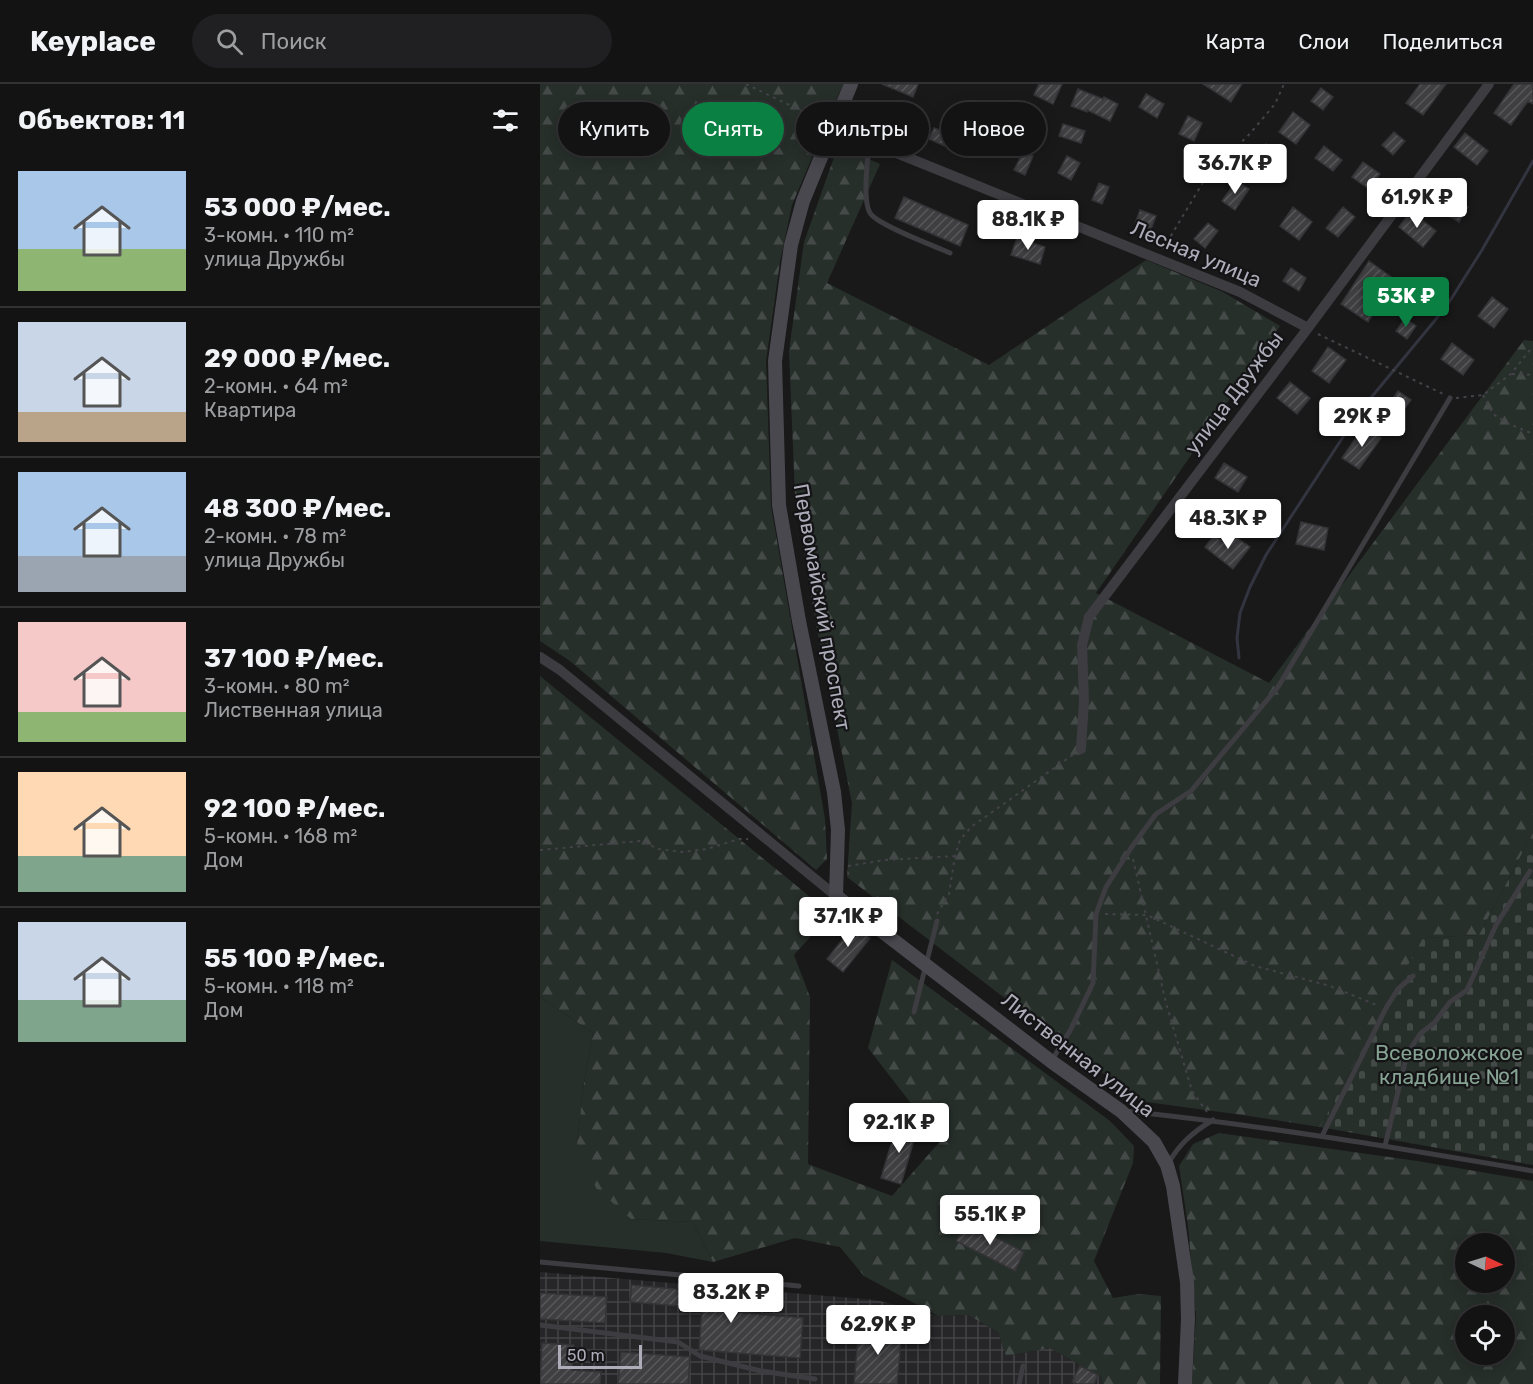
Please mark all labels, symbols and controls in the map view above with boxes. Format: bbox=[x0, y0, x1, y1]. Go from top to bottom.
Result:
search box bbox=[192, 14, 612, 68]
text: Keyplace bbox=[30, 25, 156, 58]
icon: search bbox=[213, 25, 246, 58]
text: Поиск bbox=[261, 28, 326, 55]
text: Карта bbox=[1205, 29, 1265, 54]
text: Слои bbox=[1298, 29, 1349, 54]
text: Поделиться bbox=[1382, 29, 1503, 54]
chip: Купить bbox=[558, 102, 670, 156]
chip: Снять bbox=[682, 102, 784, 156]
chip: Фильтры bbox=[796, 102, 929, 156]
chip: Новое bbox=[941, 102, 1046, 156]
icon: filters bbox=[489, 104, 522, 137]
text: Объектов: 11 bbox=[18, 105, 185, 136]
pin: 36.7K ₽ bbox=[1180, 144, 1290, 195]
text: 36.7K ₽ bbox=[1198, 151, 1272, 175]
pin: 61.9K ₽ bbox=[1362, 178, 1472, 229]
text: 61.9K ₽ bbox=[1381, 185, 1453, 209]
text: 53 000 ₽/мес. bbox=[204, 192, 391, 223]
icon: home bbox=[66, 195, 138, 267]
pin: 88.1K ₽ bbox=[973, 200, 1083, 251]
text: 88.1K ₽ bbox=[991, 207, 1065, 231]
street label: Лесная улица bbox=[1127, 215, 1265, 292]
text: 3-комн. · 110 m² bbox=[204, 223, 354, 247]
text: улица Дружбы bbox=[204, 247, 345, 271]
pin: 53K ₽ bbox=[1364, 277, 1448, 328]
text: 53K ₽ bbox=[1377, 284, 1435, 308]
street label: улица Дружбы bbox=[1179, 326, 1288, 459]
text: 29 000 ₽/мес. bbox=[204, 343, 390, 374]
icon: home bbox=[66, 346, 138, 418]
text: 2-комн. · 64 m² bbox=[204, 374, 348, 398]
pin: 29K ₽ bbox=[1320, 397, 1404, 448]
text: Квартира bbox=[204, 398, 296, 422]
text: 29K ₽ bbox=[1333, 404, 1391, 428]
street label: Первомайский проспект bbox=[788, 482, 857, 733]
text: 48 300 ₽/мес. bbox=[204, 493, 391, 524]
icon: home bbox=[66, 496, 138, 568]
pin: 48.3K ₽ bbox=[1173, 499, 1283, 550]
text: 48.3K ₽ bbox=[1189, 506, 1267, 530]
text: 2-комн. · 78 m² bbox=[204, 524, 346, 548]
text: улица Дружбы bbox=[204, 548, 345, 572]
text: 37 100 ₽/мес. bbox=[204, 643, 384, 674]
icon: home bbox=[66, 646, 138, 718]
text: 3-комн. · 80 m² bbox=[204, 674, 350, 698]
text: Лиственная улица bbox=[204, 698, 383, 722]
text: 92 100 ₽/мес. bbox=[204, 793, 385, 824]
icon: home bbox=[66, 796, 138, 868]
text: 5-комн. · 168 m² bbox=[204, 824, 357, 848]
text: Дом bbox=[204, 848, 243, 872]
pin: 37.1K ₽ bbox=[793, 897, 903, 948]
text: 37.1K ₽ bbox=[813, 904, 883, 928]
text: 55 100 ₽/мес. bbox=[204, 943, 385, 974]
icon: home bbox=[66, 946, 138, 1018]
text: 5-комн. · 118 m² bbox=[204, 974, 354, 998]
street label: Лиственная улица bbox=[997, 987, 1160, 1122]
text: Дом bbox=[204, 998, 243, 1022]
park label: Всеволожское кладбище №1 bbox=[1375, 1040, 1523, 1089]
pin: 92.1K ₽ bbox=[844, 1103, 954, 1154]
text: 92.1K ₽ bbox=[863, 1110, 935, 1134]
pin: 55.1K ₽ bbox=[935, 1195, 1045, 1246]
text: 55.1K ₽ bbox=[954, 1202, 1026, 1226]
north arrow bbox=[1455, 1233, 1515, 1293]
map controls bbox=[1455, 1233, 1515, 1365]
pin: 83.2K ₽ bbox=[676, 1273, 786, 1324]
text: 83.2K ₽ bbox=[692, 1280, 770, 1304]
pin: 62.9K ₽ bbox=[823, 1305, 933, 1356]
button: locate bbox=[1455, 1305, 1515, 1365]
text: 62.9K ₽ bbox=[840, 1312, 916, 1336]
scale bar bbox=[558, 1342, 642, 1370]
text: 50 m bbox=[567, 1346, 605, 1365]

